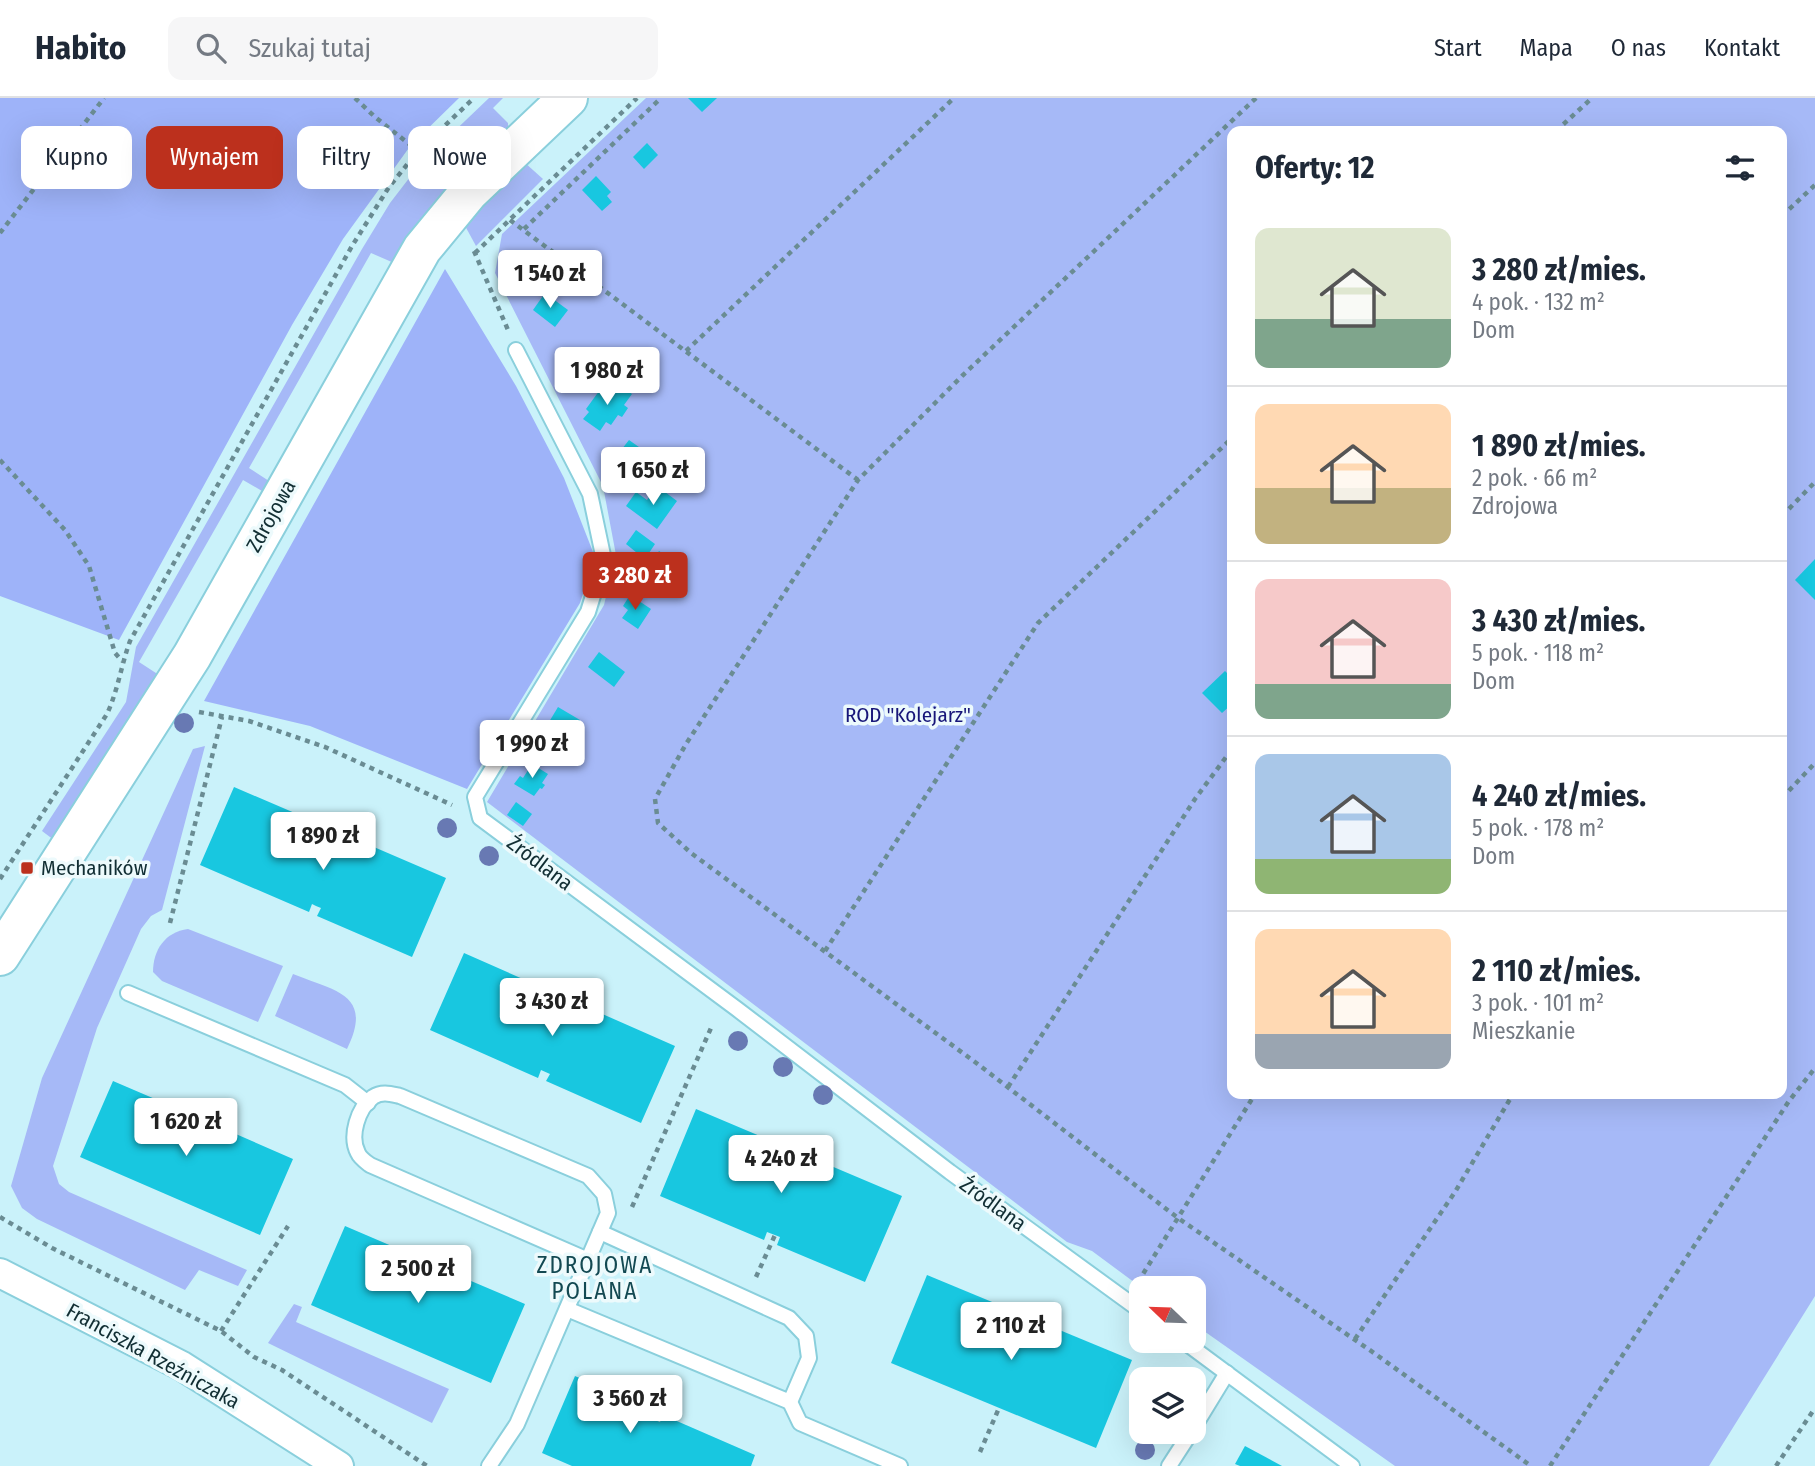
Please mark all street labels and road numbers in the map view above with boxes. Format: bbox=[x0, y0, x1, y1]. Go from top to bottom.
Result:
street label: Zdrojowa bbox=[241, 475, 301, 557]
street label: Źródlana bbox=[502, 830, 578, 896]
street label: Źródlana bbox=[955, 1171, 1031, 1237]
street label: Franciszka Rzeźniczaka bbox=[62, 1298, 244, 1414]

